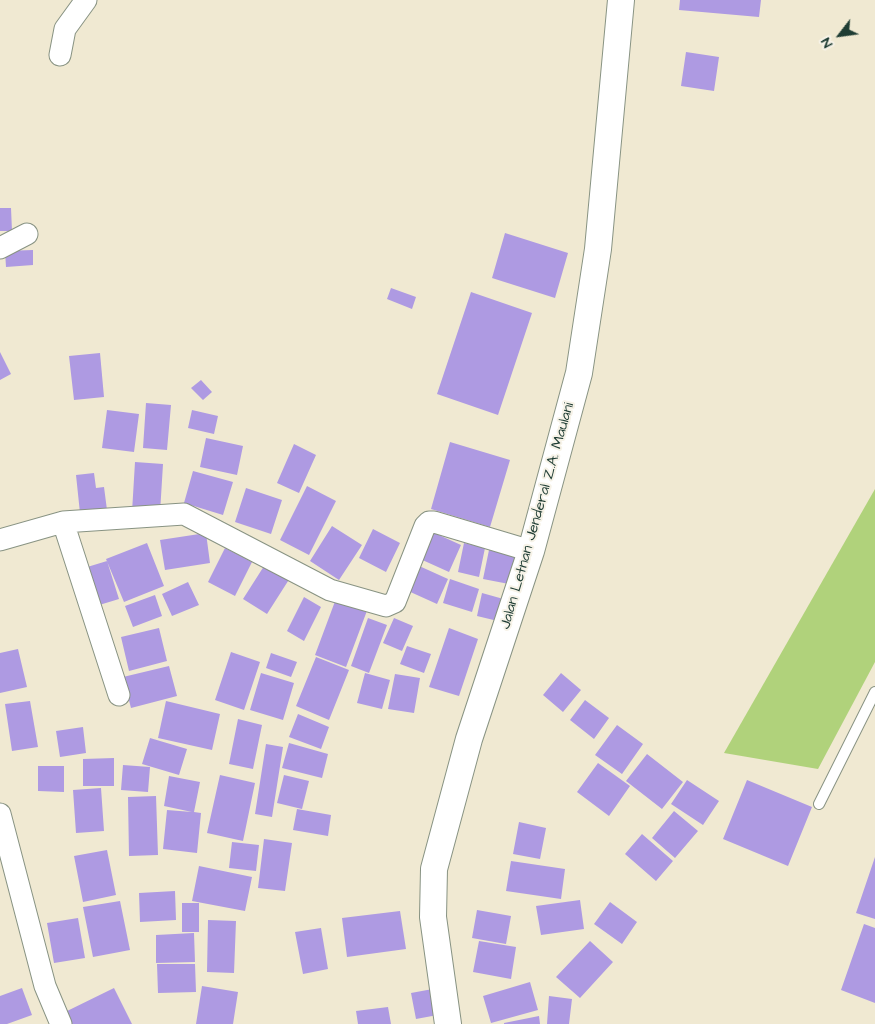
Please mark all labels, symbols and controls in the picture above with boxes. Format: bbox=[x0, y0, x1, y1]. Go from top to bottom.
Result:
north arrow bbox=[815, 10, 865, 60]
text: N bbox=[816, 34, 838, 51]
street label: Jalan Letnan Jenderal Z.A. Maulani bbox=[497, 401, 579, 631]

